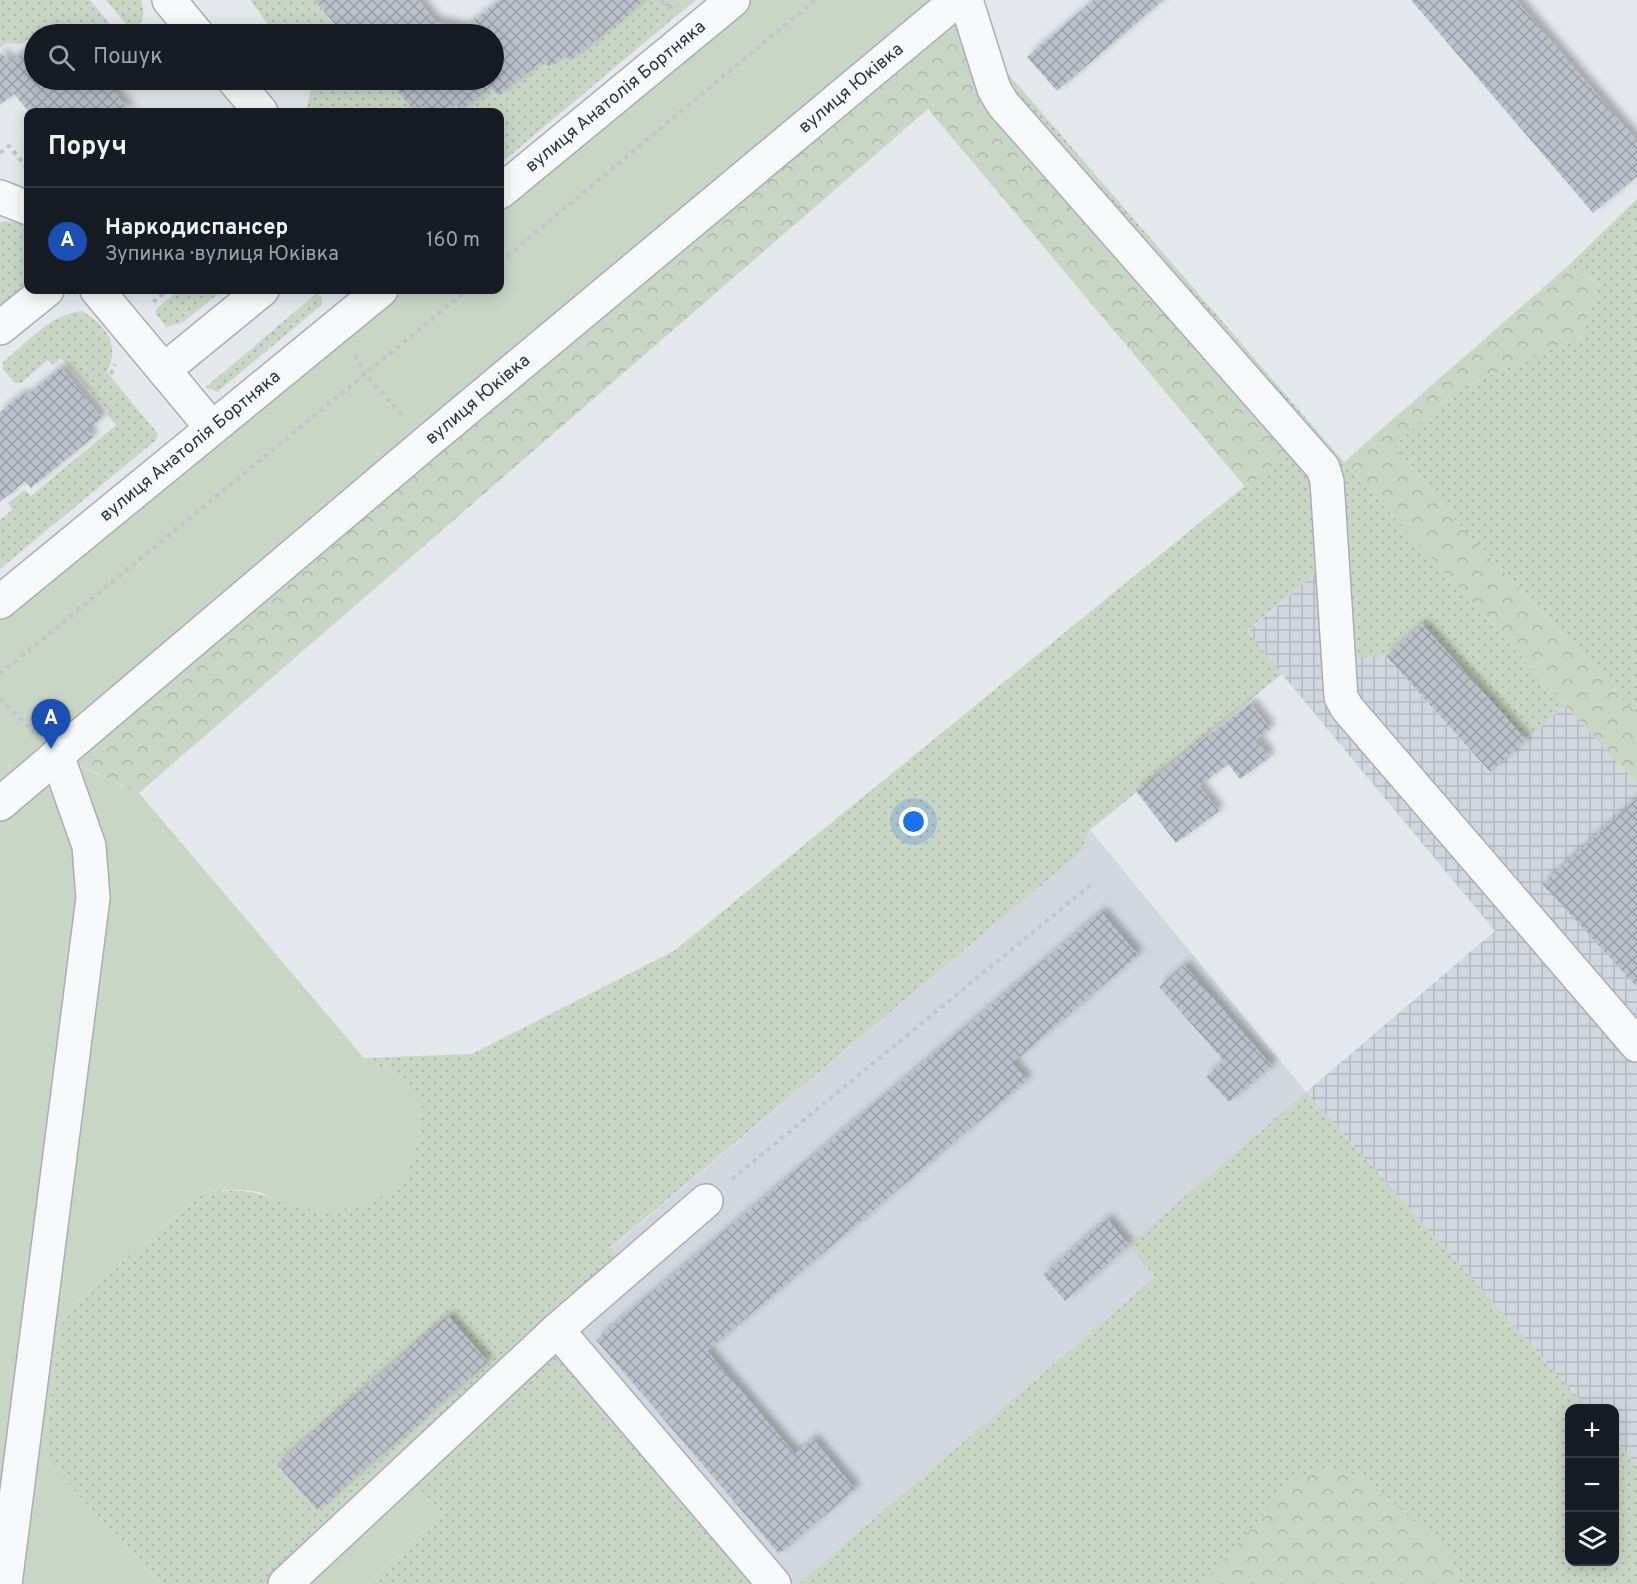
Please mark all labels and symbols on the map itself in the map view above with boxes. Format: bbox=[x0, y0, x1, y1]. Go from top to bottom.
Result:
street label: вулиця Анатолія Бортняка bbox=[521, 15, 711, 178]
street label: вулиця Юківка bbox=[794, 38, 908, 139]
street label: вулиця Юківка bbox=[421, 349, 535, 450]
street label: вулиця Анатолія Бортняка bbox=[95, 365, 286, 527]
pin: A bbox=[32, 700, 70, 749]
your location bbox=[899, 807, 928, 836]

